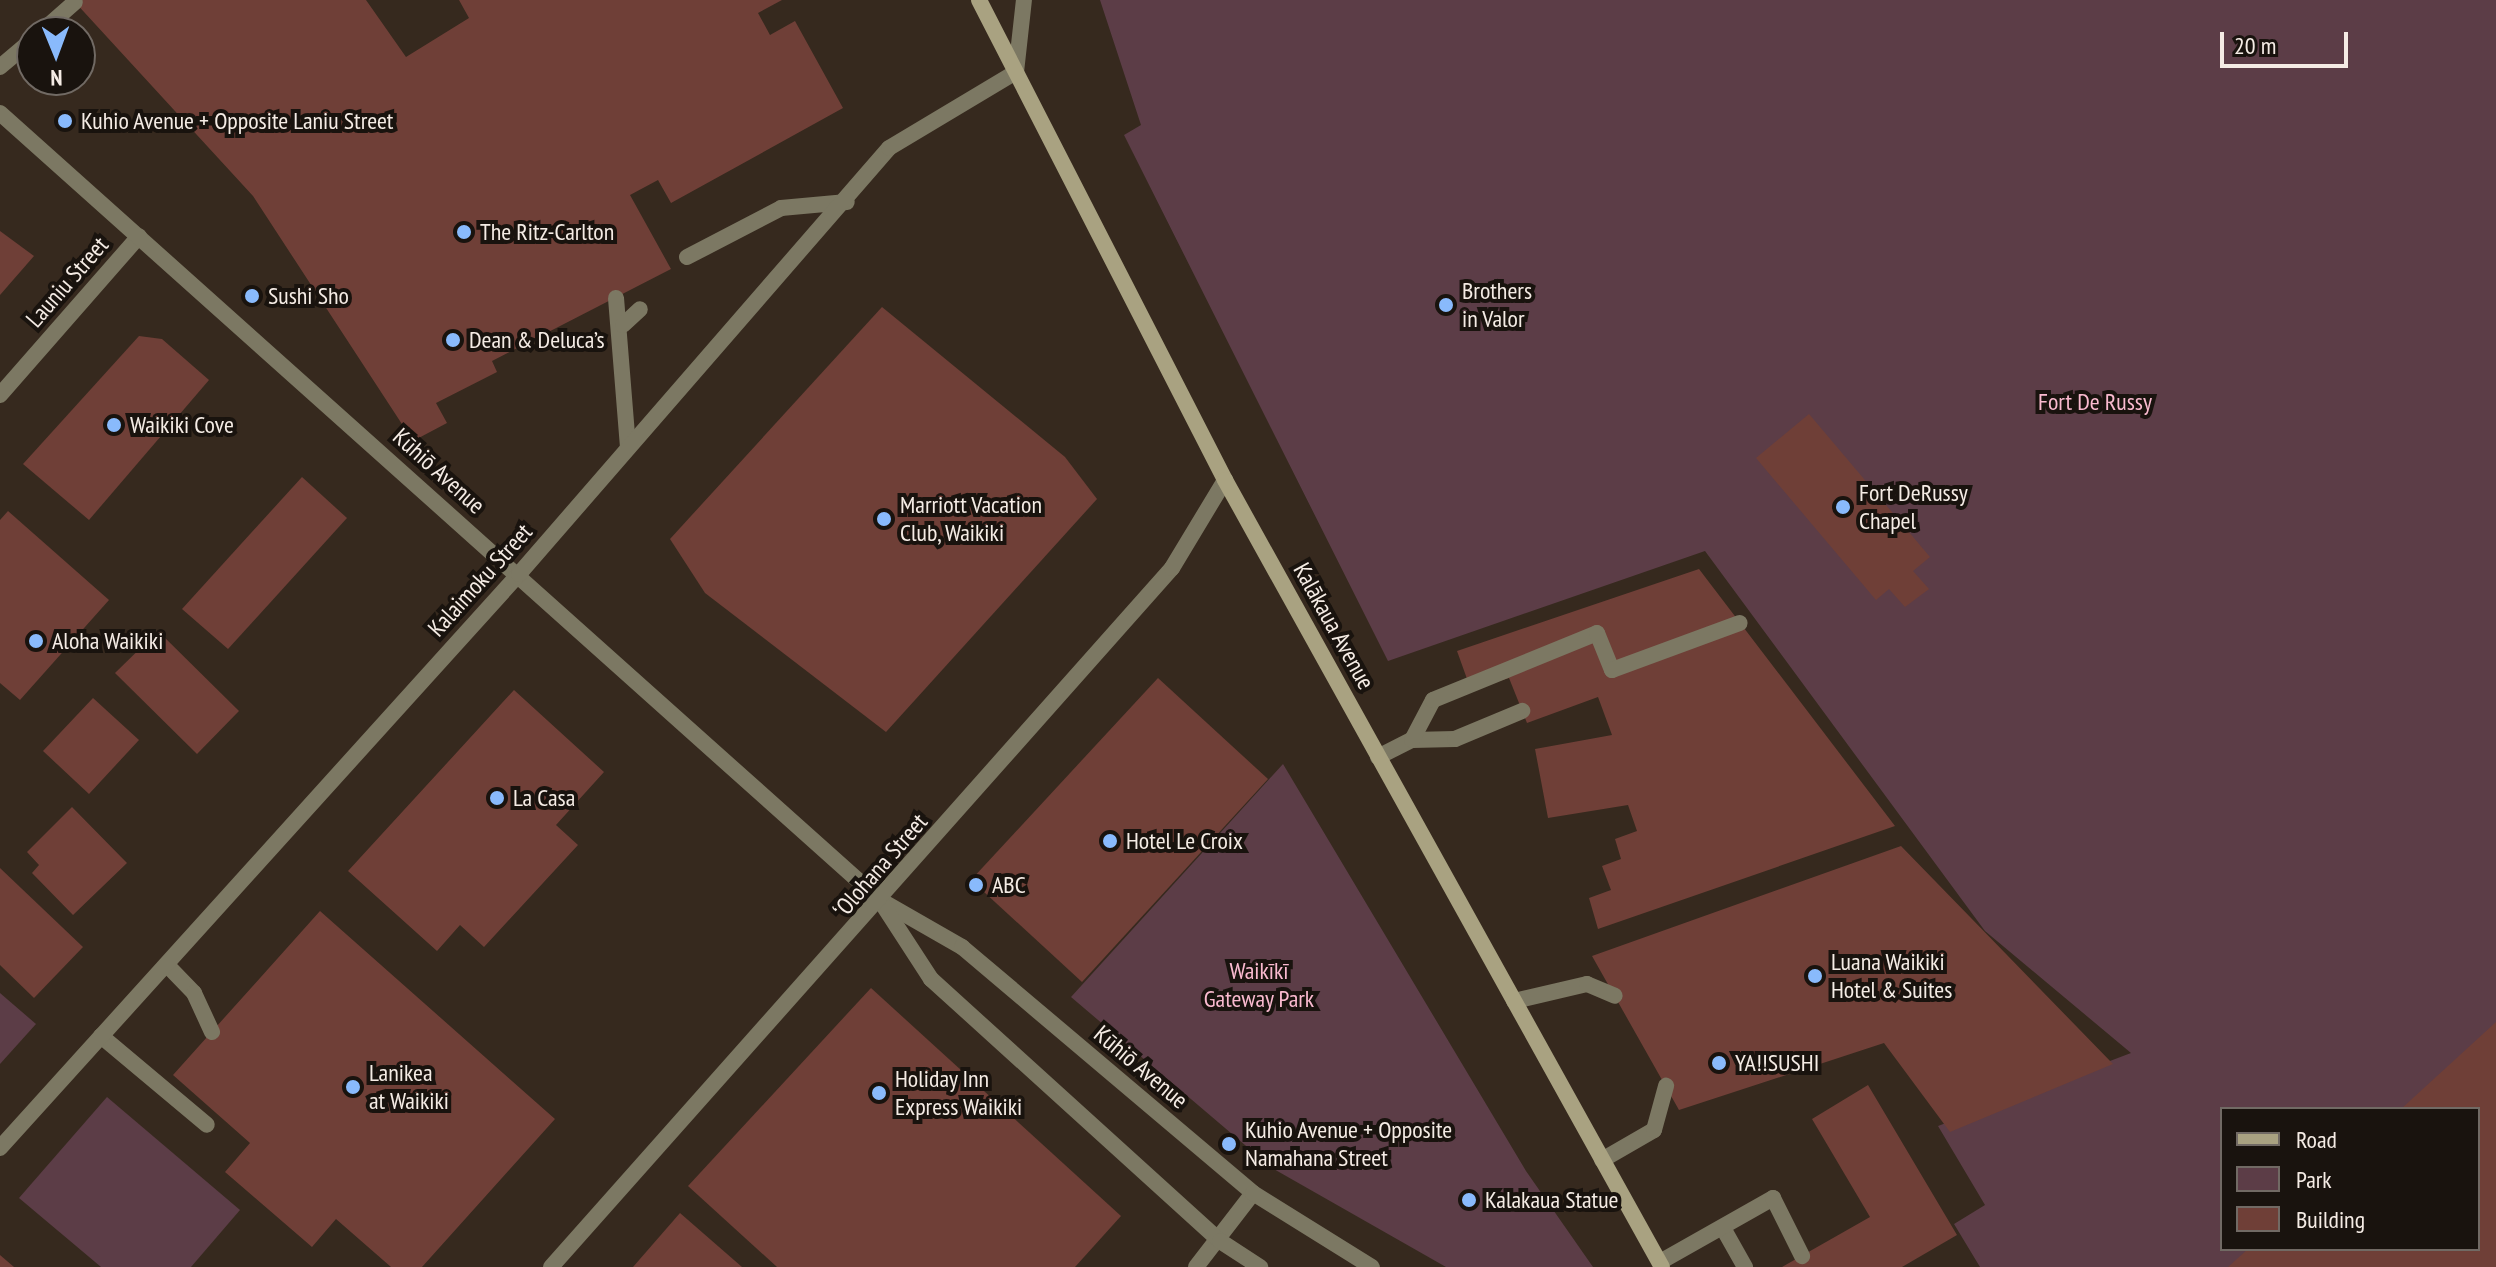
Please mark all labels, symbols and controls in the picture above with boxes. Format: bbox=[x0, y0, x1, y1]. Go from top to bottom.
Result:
north arrow bbox=[16, 16, 96, 96]
scale bar bbox=[2224, 16, 2352, 66]
text: 20 m bbox=[2234, 30, 2276, 61]
text: N bbox=[50, 64, 63, 92]
place label: Kuhio Avenue + Opposite Laniu Street bbox=[81, 107, 394, 135]
marker: Kuhio Avenue + Opposite Laniu Street bbox=[56, 112, 74, 130]
place label: The Ritz-Carlton bbox=[480, 218, 614, 246]
marker: The Ritz-Carlton bbox=[455, 223, 473, 241]
street label: Launiu Street bbox=[20, 231, 114, 333]
place label: Brothers in Valor bbox=[1462, 277, 1532, 333]
place label: Sushi Sho bbox=[268, 282, 349, 310]
marker: Sushi Sho bbox=[243, 287, 261, 305]
marker: Brothers in Valor bbox=[1437, 296, 1455, 314]
place label: Dean & Deluca’s bbox=[469, 326, 605, 354]
marker: Dean & Deluca’s bbox=[444, 331, 462, 349]
park label: Fort De Russy bbox=[2038, 388, 2152, 416]
place label: Waikiki Cove bbox=[130, 411, 234, 439]
marker: Waikiki Cove bbox=[105, 416, 123, 434]
street label: Kūhiō Avenue bbox=[387, 422, 491, 520]
place label: Fort DeRussy Chapel bbox=[1859, 479, 1968, 535]
place label: Marriott Vacation Club, Waikiki bbox=[900, 491, 1042, 547]
marker: Fort DeRussy Chapel bbox=[1834, 498, 1852, 516]
marker: Marriott Vacation Club, Waikiki bbox=[875, 510, 893, 528]
street label: Kalaimoku Street bbox=[422, 518, 538, 642]
street label: Kalākaua Avenue bbox=[1287, 557, 1381, 695]
place label: Aloha Waikiki bbox=[52, 627, 164, 655]
marker: Aloha Waikiki bbox=[27, 632, 45, 650]
place label: La Casa bbox=[513, 784, 575, 812]
marker: La Casa bbox=[488, 789, 506, 807]
street label: ʻOlohana Street bbox=[827, 808, 933, 924]
place label: Hotel Le Croix bbox=[1126, 827, 1243, 855]
marker: Hotel Le Croix bbox=[1101, 832, 1119, 850]
place label: ABC bbox=[992, 871, 1026, 899]
marker: ABC bbox=[967, 876, 985, 894]
place label: Luana Waikiki Hotel & Suites bbox=[1831, 948, 1952, 1004]
park label: Waikīkī Gateway Park bbox=[1203, 957, 1315, 1013]
marker: Luana Waikiki Hotel & Suites bbox=[1806, 967, 1824, 985]
street label: Kūhiō Avenue bbox=[1088, 1019, 1194, 1115]
place label: YA!!SUSHI bbox=[1735, 1049, 1819, 1077]
marker: YA!!SUSHI bbox=[1710, 1054, 1728, 1072]
place label: Lanikea at Waikiki bbox=[369, 1059, 449, 1115]
place label: Holiday Inn Express Waikiki bbox=[895, 1065, 1023, 1121]
marker: Lanikea at Waikiki bbox=[344, 1078, 362, 1096]
marker: Holiday Inn Express Waikiki bbox=[870, 1084, 888, 1102]
legend bbox=[2220, 1107, 2480, 1251]
place label: Kuhio Avenue + Opposite Namahana Street bbox=[1245, 1116, 1453, 1172]
text: Road bbox=[2296, 1124, 2337, 1155]
marker: Kuhio Avenue + Opposite Namahana Street bbox=[1220, 1135, 1238, 1153]
text: Park bbox=[2296, 1164, 2332, 1195]
place label: Kalakaua Statue bbox=[1485, 1186, 1619, 1214]
marker: Kalakaua Statue bbox=[1460, 1191, 1478, 1209]
text: Building bbox=[2296, 1204, 2365, 1235]

